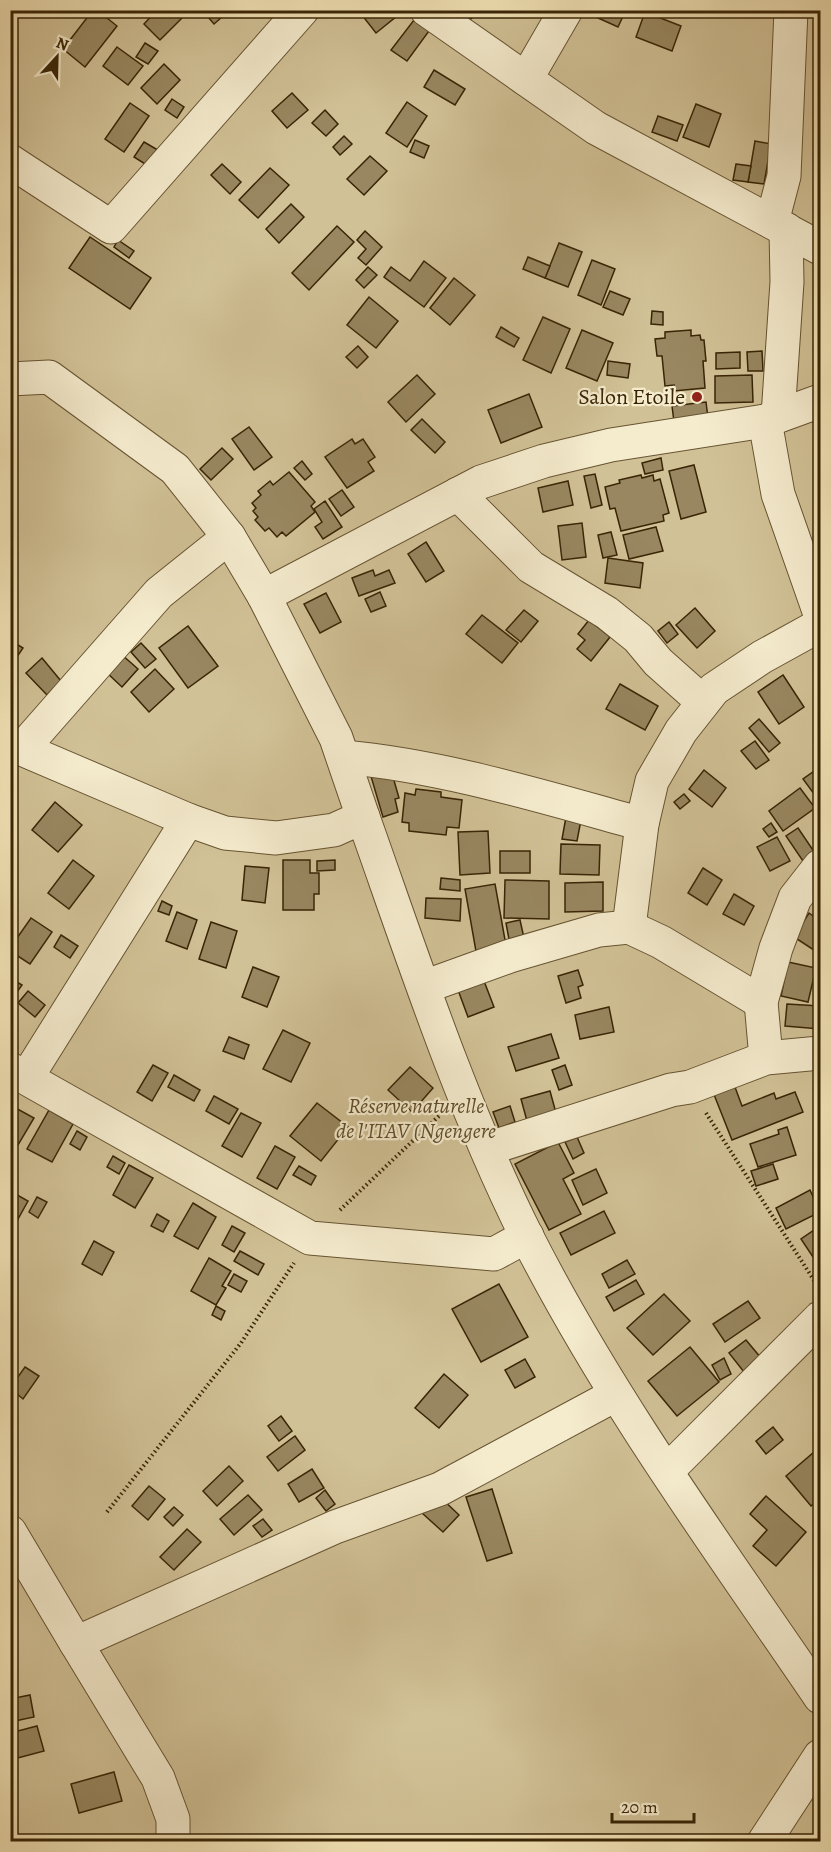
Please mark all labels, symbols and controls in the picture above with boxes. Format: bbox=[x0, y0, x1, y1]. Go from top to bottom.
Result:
north arrow bbox=[27, 27, 87, 87]
text: N bbox=[53, 32, 72, 57]
place label: Salon Etoile bbox=[578, 382, 685, 412]
marker: Salon Etoile bbox=[690, 390, 704, 404]
park label: Réserve naturelle de l'ITAV (Ngengere bbox=[336, 1091, 496, 1146]
scale bar bbox=[612, 1786, 694, 1824]
text: 20 m bbox=[621, 1795, 658, 1819]

